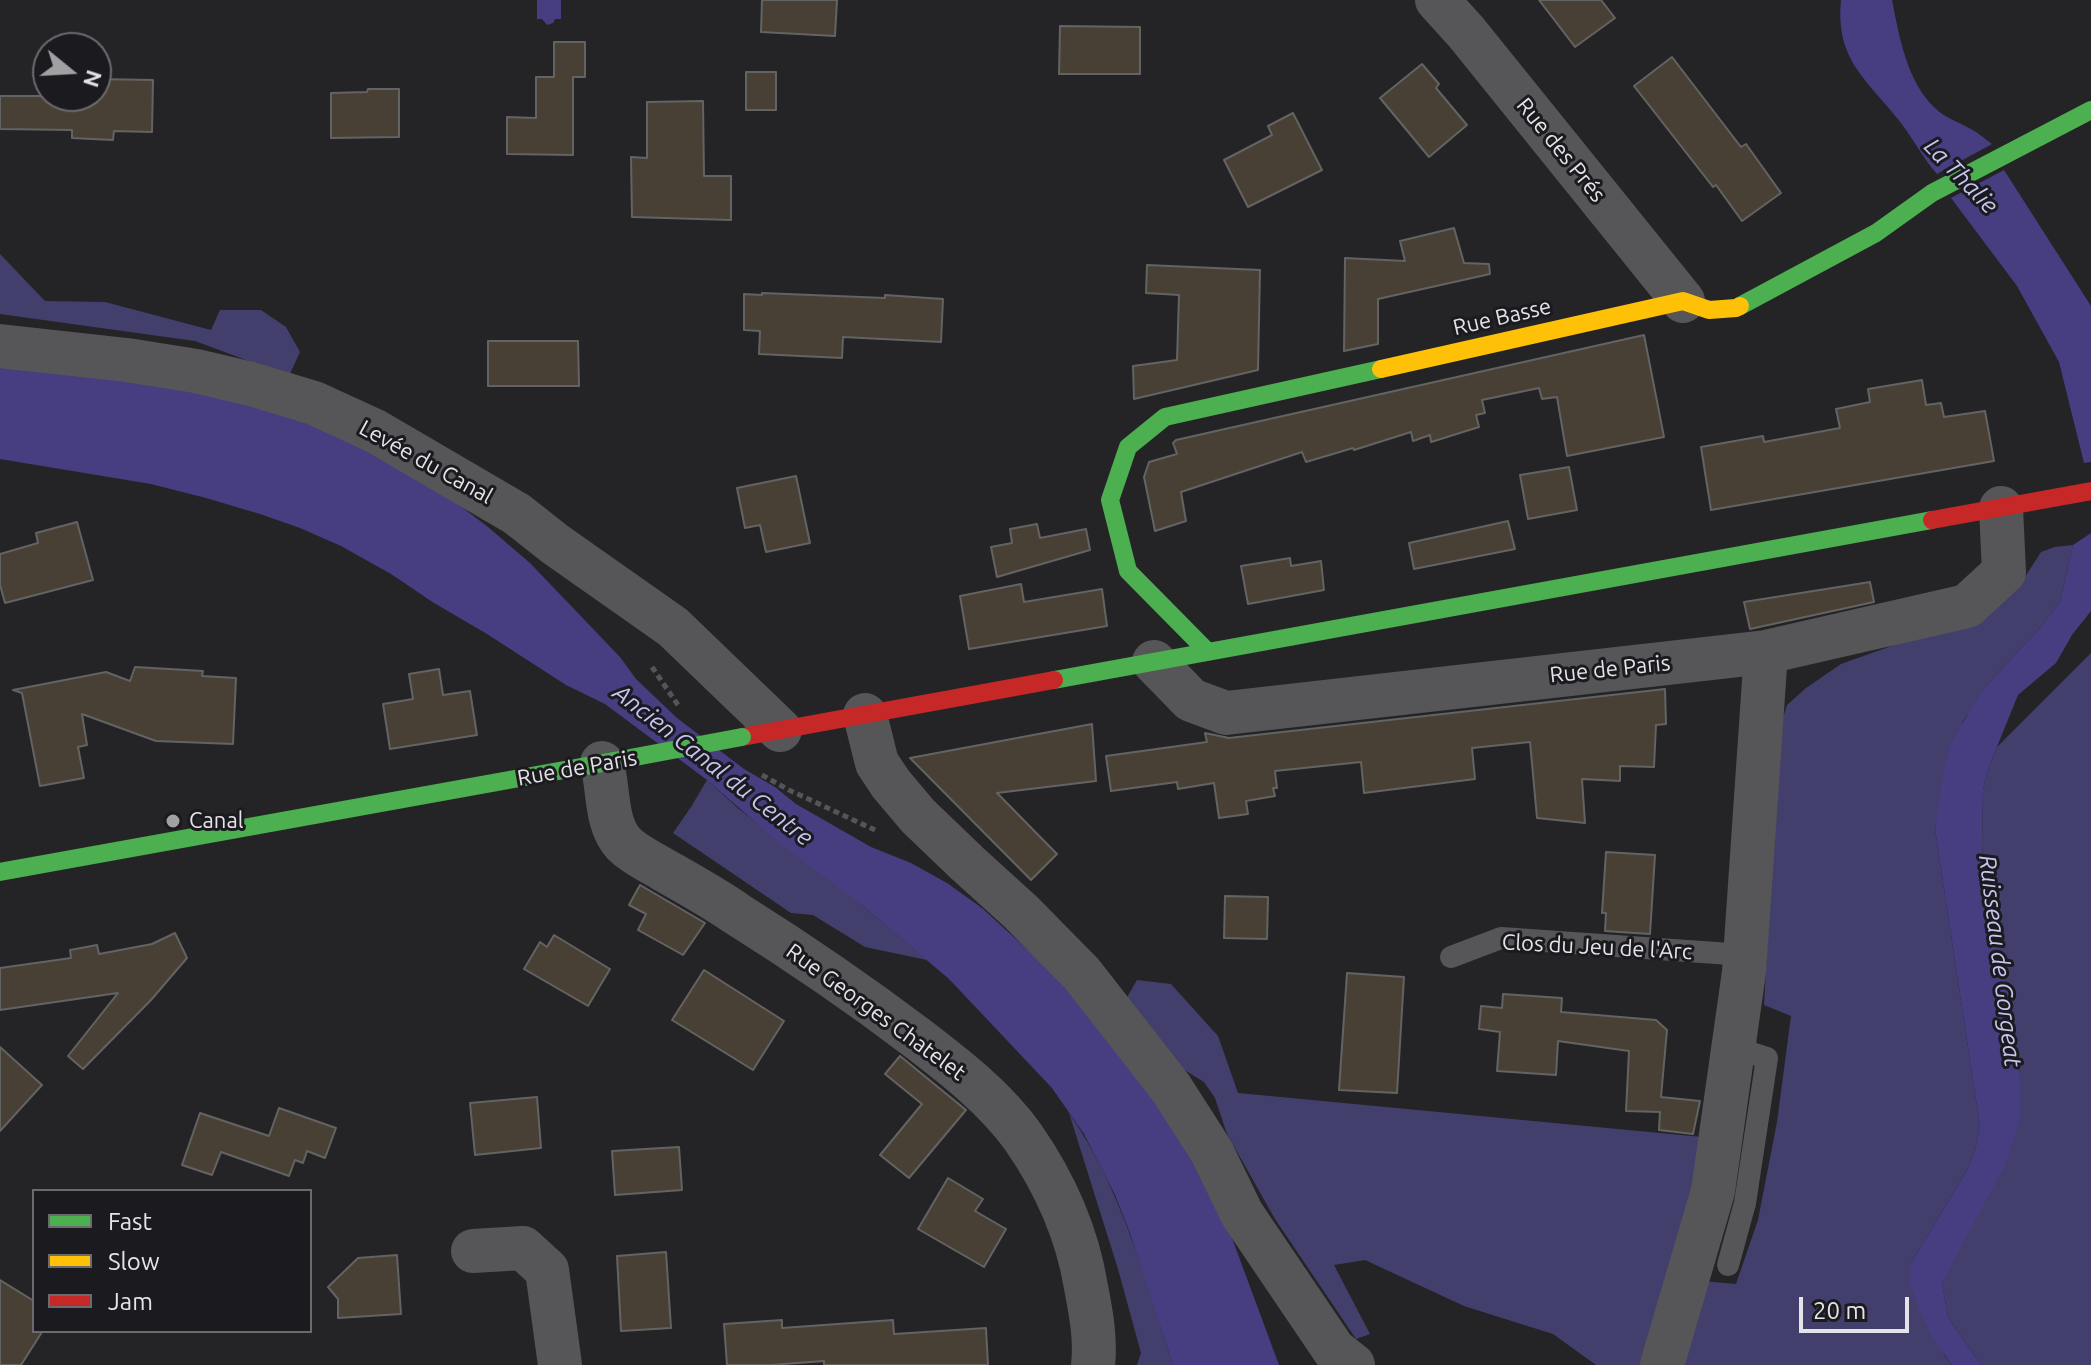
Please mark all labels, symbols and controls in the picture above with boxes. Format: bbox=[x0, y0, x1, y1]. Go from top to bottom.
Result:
north arrow bbox=[32, 32, 112, 112]
text: N bbox=[79, 67, 108, 91]
street label: Rue des Prés bbox=[1511, 93, 1611, 207]
water label: La Thalie bbox=[1918, 132, 2004, 220]
street label: Rue Basse bbox=[1450, 293, 1554, 341]
street label: Levée du Canal bbox=[355, 415, 497, 509]
street label: Rue de Paris bbox=[1548, 650, 1672, 688]
water label: Ancien Canal du Centre bbox=[607, 678, 819, 852]
street label: Rue de Paris bbox=[515, 744, 639, 792]
place label: Canal bbox=[189, 808, 243, 834]
marker: Canal bbox=[164, 812, 182, 830]
water label: Ruisseau de Gorgeat bbox=[1973, 853, 2027, 1069]
street label: Clos du Jeu de l'Arc bbox=[1501, 929, 1693, 965]
street label: Rue Georges Chatelet bbox=[781, 938, 971, 1086]
legend bbox=[32, 1189, 312, 1333]
text: Fast bbox=[108, 1208, 152, 1235]
text: Slow bbox=[108, 1248, 160, 1275]
scale bar bbox=[1803, 1281, 1913, 1331]
text: Jam bbox=[108, 1288, 153, 1315]
text: 20 m bbox=[1813, 1297, 1866, 1324]

